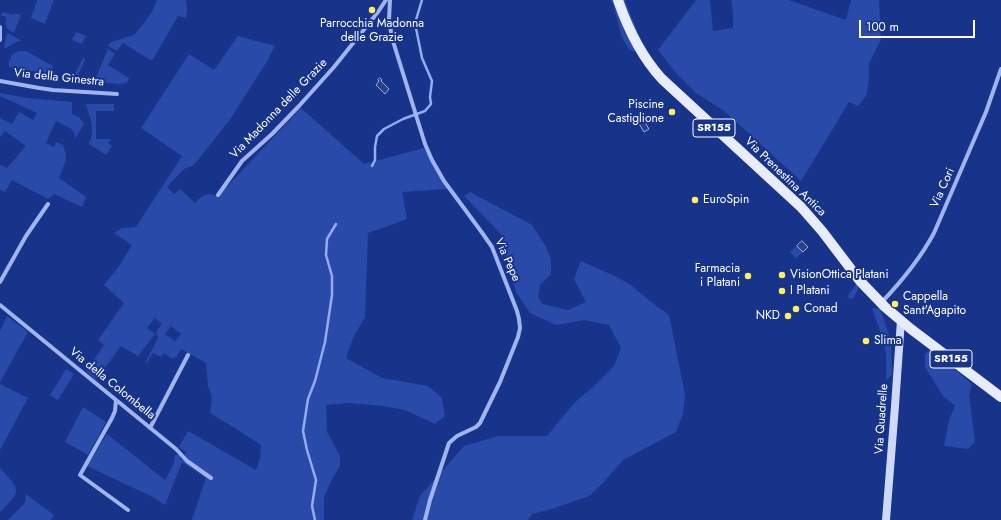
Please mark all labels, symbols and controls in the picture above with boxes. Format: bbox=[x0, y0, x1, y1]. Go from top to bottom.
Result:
marker: Parrocchia Madonna delle Grazie bbox=[367, 5, 377, 15]
scale bar bbox=[861, 12, 977, 38]
place label: Parrocchia Madonna delle Grazie bbox=[320, 17, 424, 45]
text: 100 m bbox=[866, 18, 899, 36]
street label: Via Madonna delle Grazie bbox=[227, 56, 331, 162]
street label: Via della Ginestra bbox=[13, 66, 105, 90]
place label: Piscine Castiglione bbox=[607, 98, 664, 126]
marker: Piscine Castiglione bbox=[667, 107, 677, 117]
road number: SR155 bbox=[693, 119, 735, 137]
street label: Via Prenestina Antica bbox=[741, 134, 829, 220]
street label: Via Cori bbox=[928, 166, 958, 210]
place label: EuroSpin bbox=[703, 193, 749, 207]
marker: EuroSpin bbox=[690, 195, 700, 205]
street label: Via Pepe bbox=[491, 236, 523, 284]
place label: Farmacia i Platani bbox=[695, 262, 740, 290]
place label: VisionOttica Platani bbox=[790, 268, 888, 282]
marker: VisionOttica Platani bbox=[777, 270, 787, 280]
marker: Farmacia i Platani bbox=[743, 271, 753, 281]
place label: I Platani bbox=[790, 284, 830, 298]
marker: I Platani bbox=[777, 286, 787, 296]
place label: Cappella Sant'Agapito bbox=[903, 290, 966, 318]
marker: Cappella Sant'Agapito bbox=[890, 299, 900, 309]
place label: Conad bbox=[804, 302, 838, 316]
marker: Conad bbox=[791, 304, 801, 314]
place label: NKD bbox=[756, 309, 780, 323]
marker: NKD bbox=[783, 311, 793, 321]
place label: Slima bbox=[874, 334, 902, 348]
marker: Slima bbox=[861, 336, 871, 346]
street label: Via della Colombella bbox=[66, 345, 158, 423]
road number: SR155 bbox=[930, 350, 972, 368]
street label: Via Quadrelle bbox=[872, 383, 892, 455]

